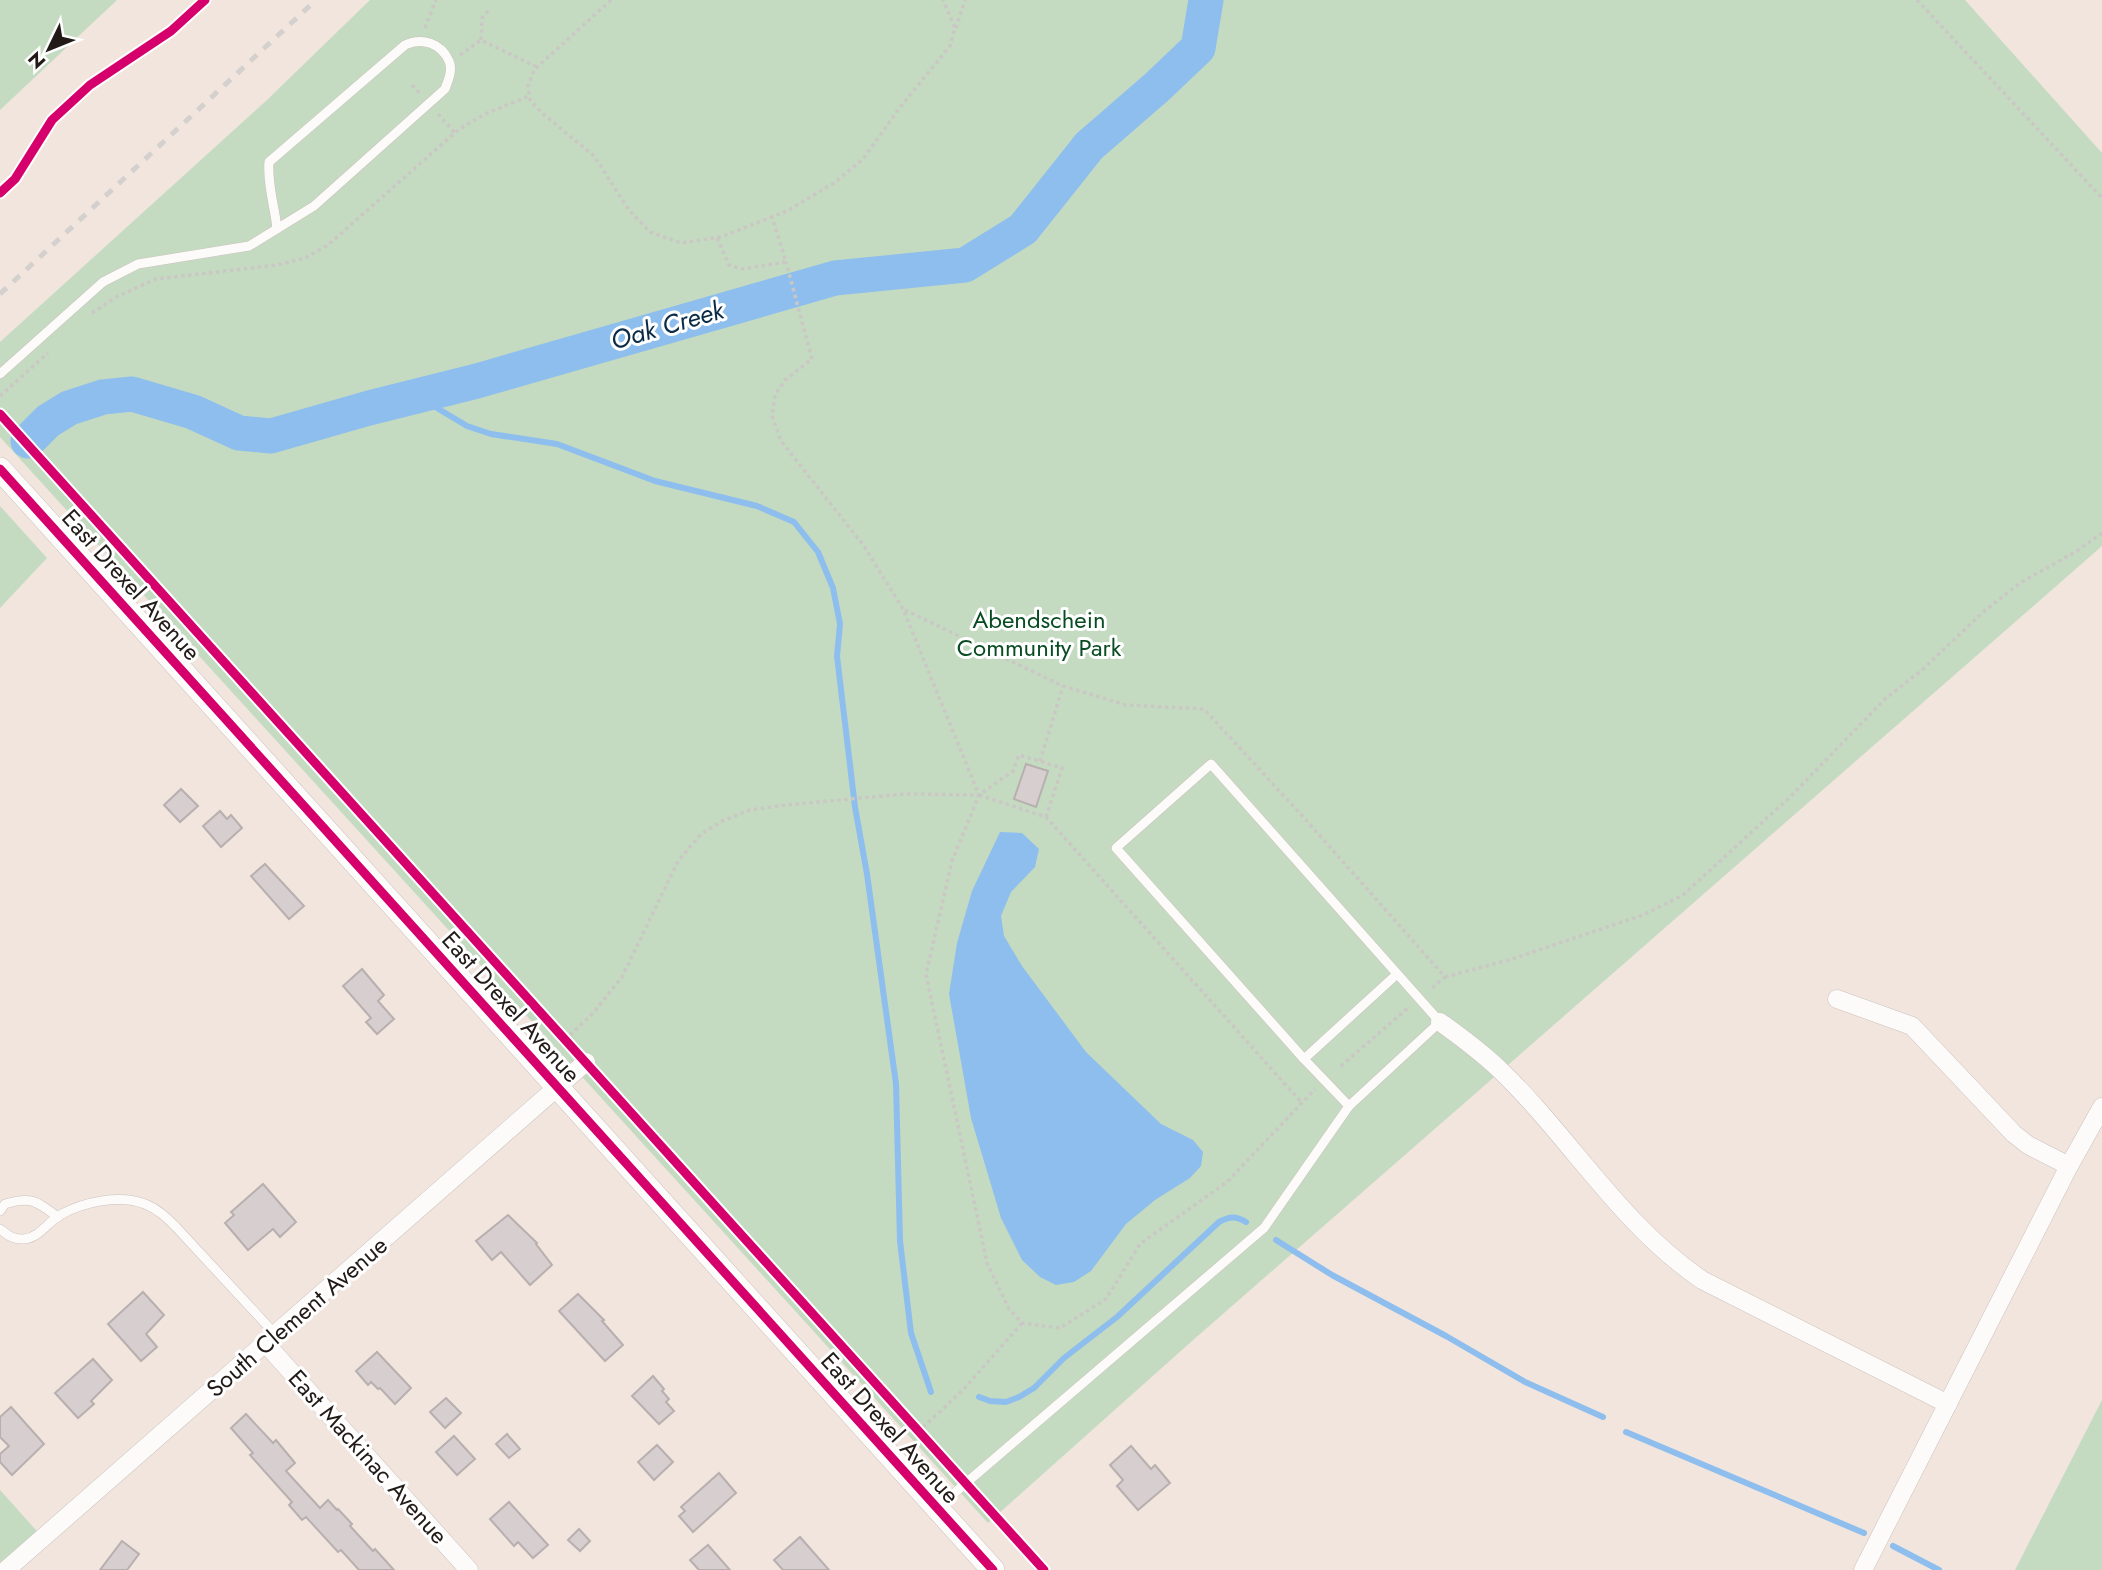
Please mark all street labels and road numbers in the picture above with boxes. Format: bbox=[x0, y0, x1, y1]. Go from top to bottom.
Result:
street label: East Drexel Avenue bbox=[54, 501, 209, 668]
street label: East Drexel Avenue bbox=[434, 923, 589, 1090]
street label: South Clement Avenue bbox=[198, 1228, 395, 1405]
street label: East Drexel Avenue bbox=[813, 1344, 968, 1511]
street label: East Mackinac Avenue bbox=[280, 1362, 456, 1552]

